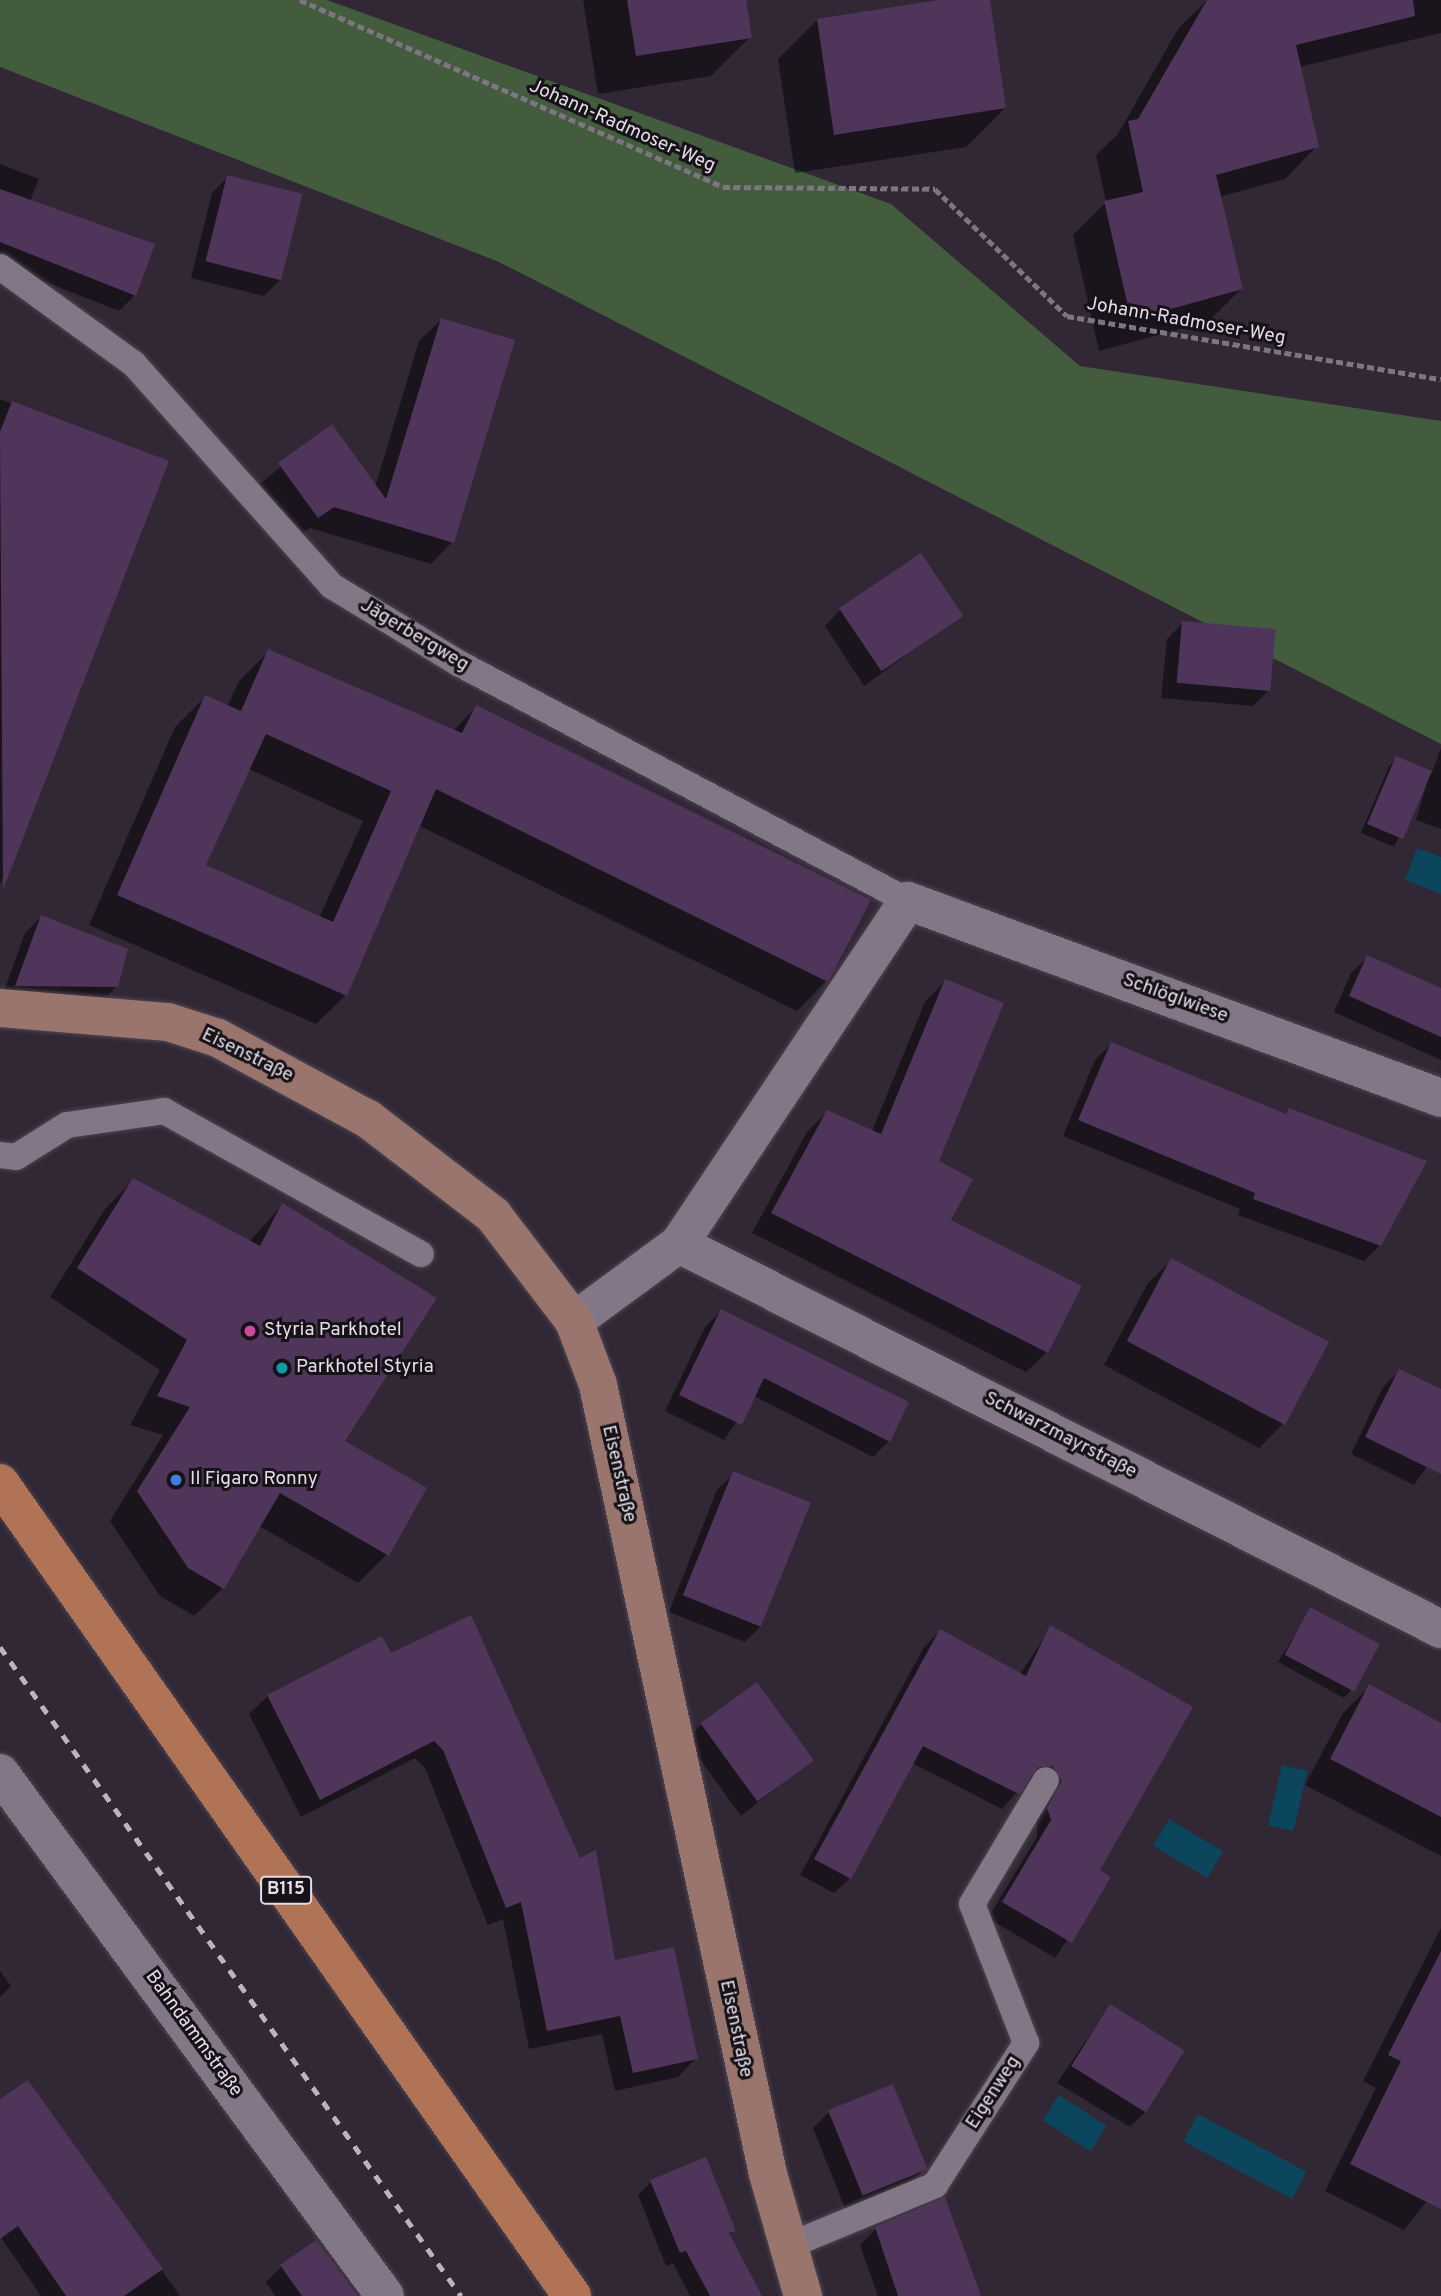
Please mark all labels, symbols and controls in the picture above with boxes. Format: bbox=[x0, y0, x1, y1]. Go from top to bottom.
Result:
street label: Johann-Radmoser-Weg bbox=[525, 76, 719, 178]
street label: Johann-Radmoser-Weg bbox=[1085, 293, 1287, 351]
street label: Jägerbergweg bbox=[356, 595, 472, 677]
street label: Schlöglwiese bbox=[1119, 969, 1231, 1029]
street label: Eisenstraße bbox=[198, 1024, 296, 1088]
place label: Styria Parkhotel bbox=[264, 1320, 402, 1342]
marker: Styria Parkhotel bbox=[242, 1323, 258, 1339]
place label: Parkhotel Styria bbox=[296, 1357, 434, 1379]
marker: Parkhotel Styria bbox=[274, 1360, 290, 1376]
street label: Schwarzmayrstraße bbox=[980, 1388, 1140, 1484]
street label: Eisenstraße bbox=[596, 1423, 640, 1525]
place label: Il Figaro Ronny bbox=[190, 1469, 318, 1491]
marker: Il Figaro Ronny bbox=[168, 1472, 184, 1488]
road number: B115 bbox=[260, 1876, 312, 1904]
street label: Bahndammstraße bbox=[139, 1966, 247, 2102]
street label: Eisenstraße bbox=[714, 1978, 756, 2080]
street label: Eigenweg bbox=[962, 2052, 1026, 2134]

